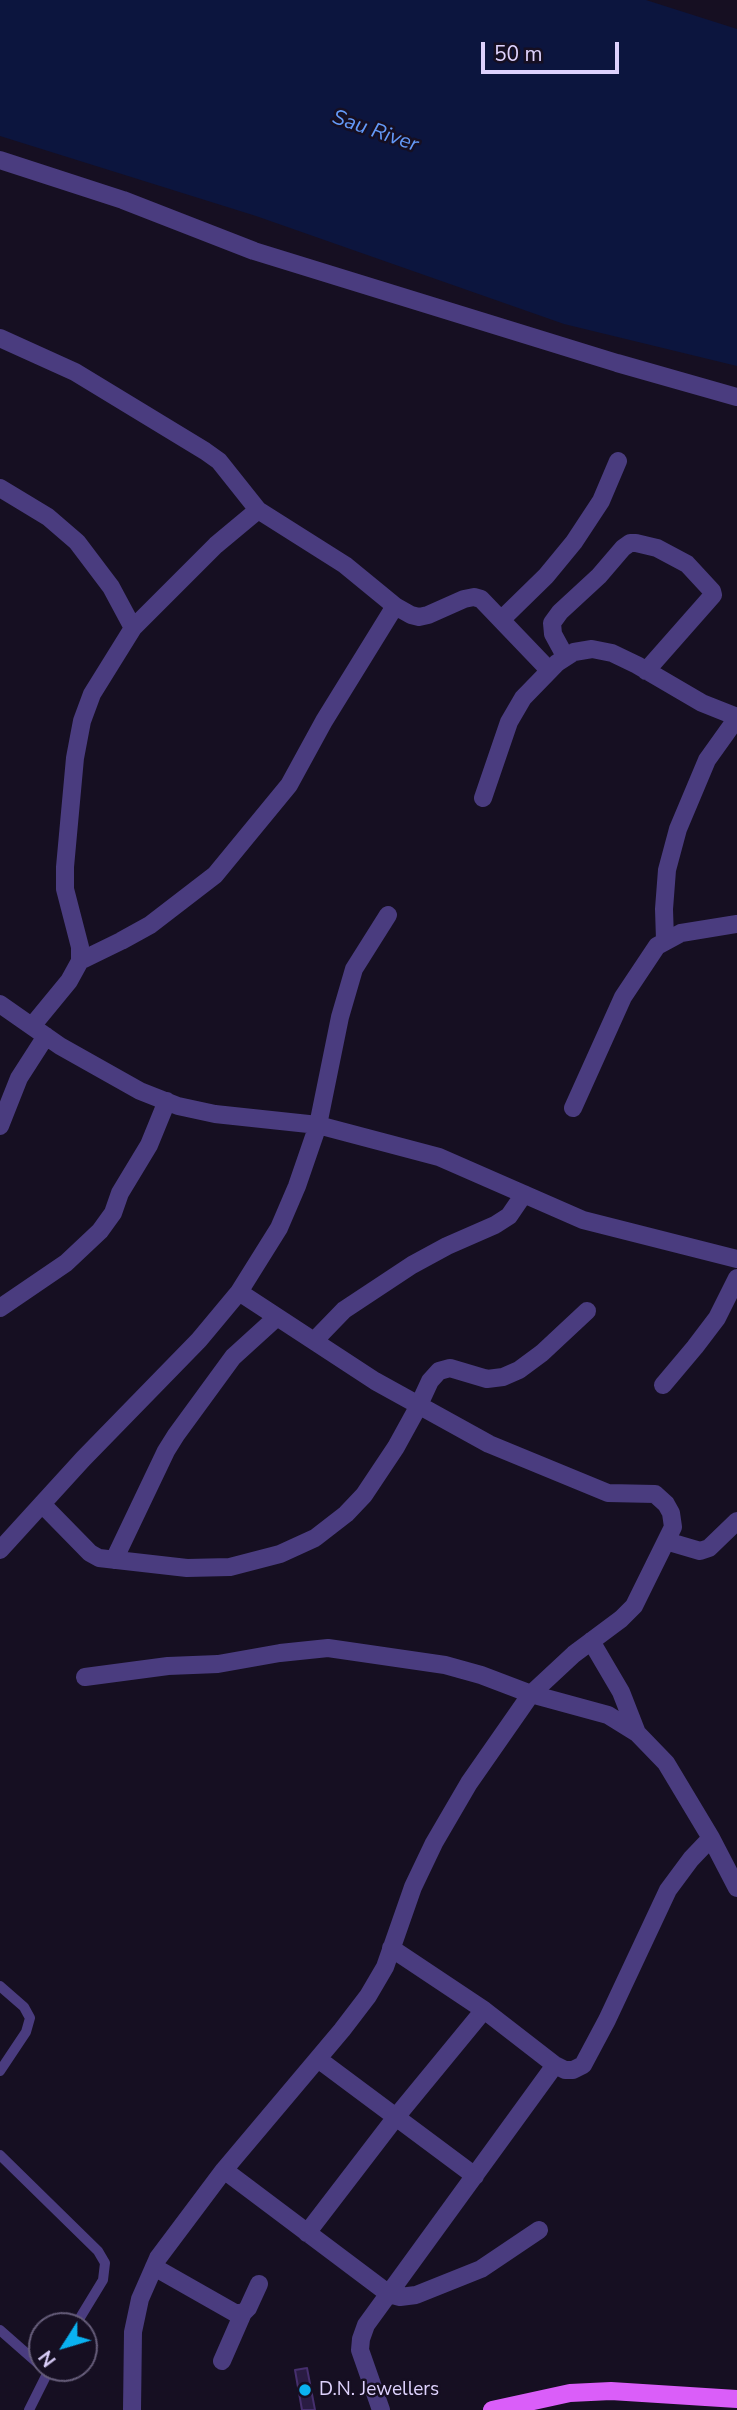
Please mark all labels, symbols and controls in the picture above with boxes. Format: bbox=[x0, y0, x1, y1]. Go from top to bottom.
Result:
scale bar bbox=[485, 28, 623, 72]
text: 50 m bbox=[494, 40, 543, 68]
water label: Sau River bbox=[329, 106, 421, 158]
north arrow bbox=[28, 2312, 98, 2382]
text: N bbox=[33, 2345, 62, 2372]
place label: D.N. Jewellers bbox=[319, 2379, 439, 2401]
marker: D.N. Jewellers bbox=[297, 2382, 313, 2398]

